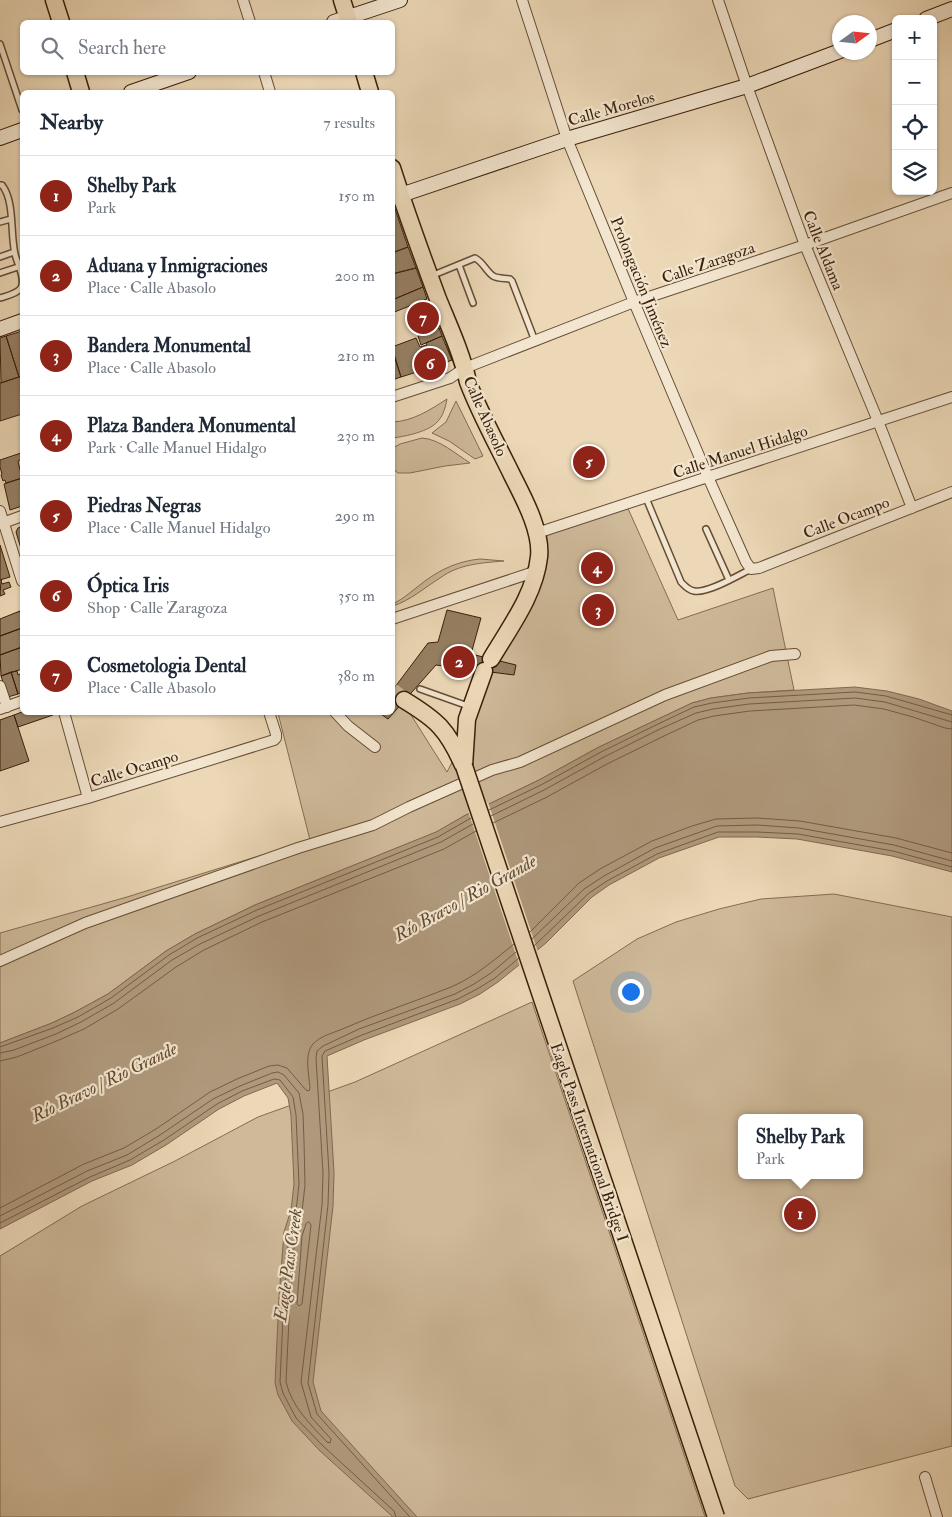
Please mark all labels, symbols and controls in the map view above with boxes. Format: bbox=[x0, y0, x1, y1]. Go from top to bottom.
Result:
north arrow bbox=[832, 15, 877, 60]
map controls bbox=[892, 15, 937, 195]
button: + bbox=[892, 15, 937, 60]
search box bbox=[20, 20, 395, 75]
icon: search bbox=[38, 34, 66, 62]
text: Search here bbox=[78, 36, 166, 60]
button: − bbox=[892, 60, 937, 105]
street label: Calle Morelos bbox=[566, 87, 657, 131]
button: locate bbox=[892, 105, 937, 150]
text: Nearby bbox=[40, 109, 103, 136]
text: 7 results bbox=[323, 113, 375, 133]
button: layers bbox=[892, 150, 937, 195]
text: Shelby Park bbox=[87, 174, 176, 198]
text: 1 bbox=[53, 186, 59, 206]
text: 150 m bbox=[338, 186, 375, 206]
text: Park bbox=[87, 198, 116, 218]
street label: Calle Aldama bbox=[798, 208, 848, 293]
street label: Prolongación Jiménez bbox=[605, 214, 677, 351]
street label: Calle Zaragoza bbox=[659, 237, 758, 288]
text: Aduana y Inmigraciones bbox=[87, 254, 268, 278]
text: 2 bbox=[52, 266, 60, 286]
text: 200 m bbox=[335, 266, 375, 286]
text: Place · Calle Abasolo bbox=[87, 278, 216, 298]
pin: 7 bbox=[407, 299, 439, 337]
text: Bandera Monumental bbox=[87, 334, 251, 358]
pin: 6 bbox=[414, 345, 446, 383]
text: 3 bbox=[53, 346, 59, 366]
text: 210 m bbox=[337, 346, 375, 366]
text: Place · Calle Abasolo bbox=[87, 358, 216, 378]
street label: Calle Abasolo bbox=[458, 373, 512, 460]
text: Plaza Bandera Monumental bbox=[87, 414, 296, 438]
street label: Calle Manuel Hidalgo bbox=[670, 421, 810, 483]
text: 4 bbox=[52, 426, 60, 446]
text: 230 m bbox=[337, 426, 375, 446]
text: Park · Calle Manuel Hidalgo bbox=[87, 438, 266, 458]
pin: 5 bbox=[573, 443, 605, 481]
street label: Calle Ocampo bbox=[800, 492, 893, 544]
text: Piedras Negras bbox=[87, 494, 201, 518]
text: 5 bbox=[52, 506, 60, 526]
text: 290 m bbox=[335, 506, 375, 526]
text: Place · Calle Manuel Hidalgo bbox=[87, 518, 270, 538]
pin: 4 bbox=[581, 549, 613, 587]
text: Óptica Iris bbox=[87, 574, 169, 598]
text: 6 bbox=[52, 586, 60, 606]
text: 350 m bbox=[338, 586, 375, 606]
pin: 3 bbox=[582, 591, 614, 629]
text: Shop · Calle Zaragoza bbox=[87, 598, 227, 618]
pin: 2 bbox=[443, 643, 475, 681]
text: Cosmetologia Dental bbox=[87, 654, 246, 678]
text: 7 bbox=[52, 666, 60, 686]
text: 380 m bbox=[337, 666, 375, 686]
text: Place · Calle Abasolo bbox=[87, 678, 216, 698]
street label: Calle Ocampo bbox=[88, 746, 181, 793]
water label: Río Bravo / Rio Grande bbox=[389, 849, 541, 948]
your location bbox=[618, 979, 644, 1005]
water label: Río Bravo / Rio Grande bbox=[27, 1037, 182, 1128]
street label: Eagle Pass International Bridge I bbox=[546, 1040, 633, 1245]
popup bbox=[738, 1114, 863, 1179]
text: Shelby Park bbox=[756, 1125, 845, 1149]
text: Park bbox=[756, 1149, 785, 1169]
pin: 1 bbox=[784, 1195, 816, 1233]
water label: Eagle Pass Creek bbox=[269, 1207, 308, 1324]

